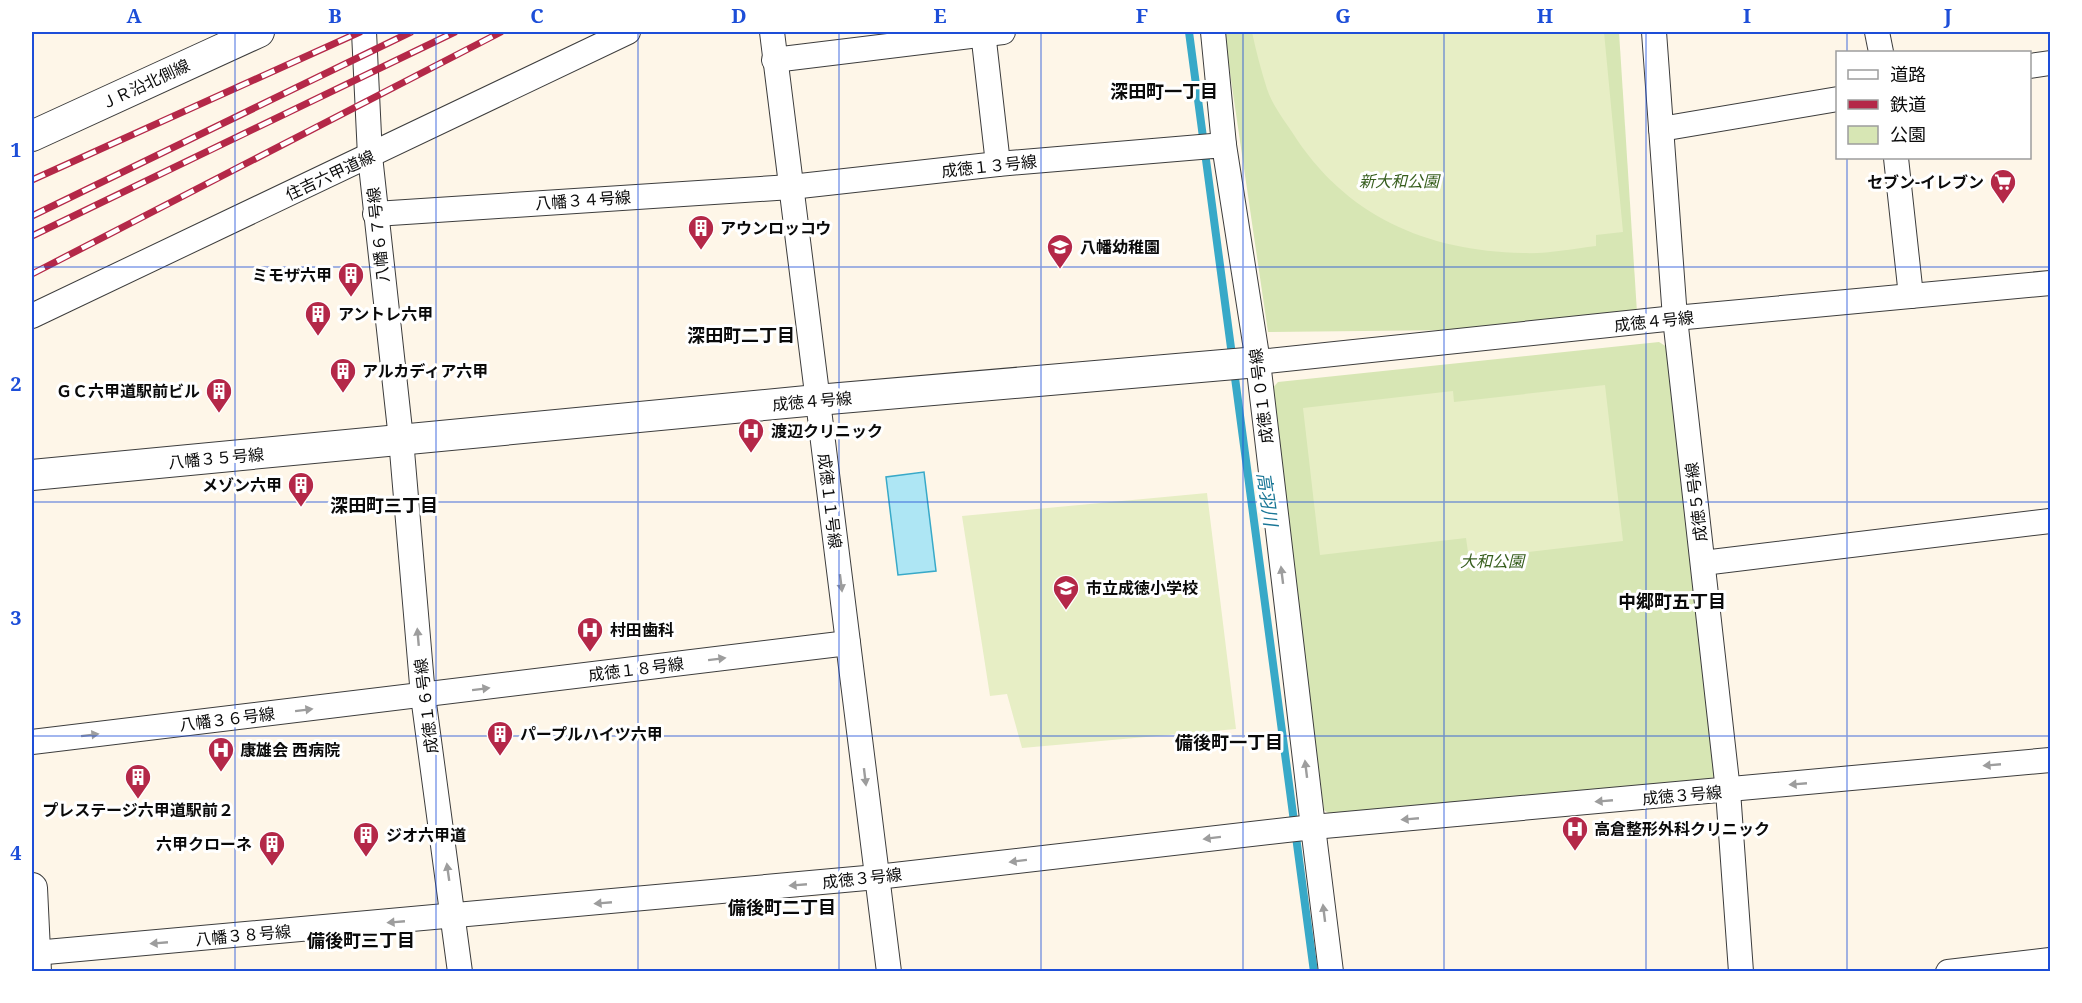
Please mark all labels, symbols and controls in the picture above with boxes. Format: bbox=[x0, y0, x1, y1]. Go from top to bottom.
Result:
text: A bbox=[126, 2, 142, 29]
text: B bbox=[328, 2, 342, 29]
text: C bbox=[530, 2, 544, 29]
text: D bbox=[731, 2, 747, 29]
text: E bbox=[933, 2, 947, 29]
text: F bbox=[1136, 2, 1148, 29]
text: G bbox=[1335, 2, 1351, 29]
text: H bbox=[1537, 2, 1553, 29]
text: I bbox=[1743, 2, 1751, 29]
text: J bbox=[1943, 2, 1952, 29]
legend bbox=[1836, 51, 2031, 159]
street label: ＪＲ沿北側線 bbox=[97, 54, 193, 114]
text: 道路 bbox=[1890, 62, 1926, 86]
district label: 深田町一丁目 bbox=[1110, 79, 1218, 103]
text: 鉄道 bbox=[1890, 92, 1926, 116]
text: 公園 bbox=[1890, 122, 1926, 146]
text: 1 bbox=[10, 136, 22, 163]
street label: 住吉六甲道線 bbox=[282, 145, 378, 205]
street label: 成徳１３号線 bbox=[940, 150, 1038, 182]
supermarket icon: セブン-イレブン bbox=[1988, 167, 2018, 205]
park label: 新大和公園 bbox=[1359, 170, 1441, 192]
place label: セブン-イレブン bbox=[1867, 171, 1984, 193]
street label: 八幡６７号線 bbox=[362, 186, 394, 284]
street label: 八幡３４号線 bbox=[534, 186, 632, 214]
building icon: アウンロッコウ bbox=[686, 213, 716, 251]
place label: アウンロッコウ bbox=[720, 217, 831, 239]
school or university icon: 八幡幼稚園 bbox=[1045, 232, 1075, 270]
place label: 八幡幼稚園 bbox=[1080, 236, 1160, 258]
building icon: ミモザ六甲 bbox=[336, 260, 366, 298]
place label: ミモザ六甲 bbox=[252, 264, 332, 286]
building icon: アントレ六甲 bbox=[303, 299, 333, 337]
place label: アントレ六甲 bbox=[338, 303, 433, 325]
street label: 成徳４号線 bbox=[1613, 306, 1695, 336]
district label: 深田町二丁目 bbox=[687, 323, 795, 347]
street label: 成徳１０号線 bbox=[1244, 347, 1278, 445]
building icon: アルカディア六甲 bbox=[328, 356, 358, 394]
place label: アルカディア六甲 bbox=[362, 360, 488, 382]
text: 2 bbox=[10, 370, 22, 397]
building icon: ＧＣ六甲道駅前ビル bbox=[204, 376, 234, 414]
place label: ＧＣ六甲道駅前ビル bbox=[56, 380, 200, 402]
street label: 成徳４号線 bbox=[771, 387, 853, 415]
hospital icon: 渡辺クリニック bbox=[736, 416, 766, 454]
place label: 渡辺クリニック bbox=[771, 420, 883, 442]
street label: 八幡３５号線 bbox=[167, 443, 265, 473]
street label: 成徳１１号線 bbox=[813, 452, 847, 550]
street label: 成徳５号線 bbox=[1680, 461, 1712, 543]
building icon: メゾン六甲 bbox=[286, 470, 316, 508]
water label: 高羽川 bbox=[1252, 471, 1284, 529]
place label: メゾン六甲 bbox=[202, 474, 282, 496]
district label: 深田町三丁目 bbox=[330, 493, 438, 517]
park label: 大和公園 bbox=[1460, 550, 1526, 572]
one-way arrow bbox=[1278, 566, 1287, 585]
school or university icon: 市立成徳小学校 bbox=[1051, 573, 1081, 611]
one-way arrow bbox=[836, 574, 845, 593]
place label: 市立成徳小学校 bbox=[1086, 577, 1198, 599]
district label: 中郷町五丁目 bbox=[1618, 589, 1726, 613]
text: 3 bbox=[10, 604, 22, 631]
hospital icon: 村田歯科 bbox=[575, 615, 605, 653]
place label: 村田歯科 bbox=[610, 619, 674, 641]
one-way arrow bbox=[413, 627, 423, 646]
street label: 成徳１８号線 bbox=[587, 652, 685, 686]
one-way arrow bbox=[707, 654, 726, 664]
street label: 成徳１６号線 bbox=[409, 657, 443, 755]
one-way arrow bbox=[472, 684, 491, 693]
street label: 八幡３６号線 bbox=[178, 702, 276, 736]
one-way arrow bbox=[295, 705, 314, 715]
building icon: パープルハイツ六甲 bbox=[485, 719, 515, 757]
place label: パープルハイツ六甲 bbox=[520, 723, 663, 745]
one-way arrow bbox=[80, 730, 99, 740]
district label: 備後町一丁目 bbox=[1175, 730, 1283, 754]
hospital icon: 康雄会 西病院 bbox=[206, 735, 236, 773]
place label: 康雄会 西病院 bbox=[240, 739, 340, 761]
one-way arrow bbox=[1301, 759, 1310, 778]
one-way arrow bbox=[1983, 760, 2002, 770]
building icon: プレステージ六甲道駅前２ bbox=[123, 762, 153, 800]
one-way arrow bbox=[860, 767, 869, 786]
one-way arrow bbox=[1789, 779, 1808, 789]
street label: 成徳３号線 bbox=[1641, 781, 1723, 809]
one-way arrow bbox=[1594, 797, 1613, 806]
place label: プレステージ六甲道駅前２ bbox=[42, 799, 234, 821]
one-way arrow bbox=[1400, 814, 1419, 823]
hospital icon: 高倉整形外科クリニック bbox=[1560, 814, 1590, 852]
place label: 高倉整形外科クリニック bbox=[1594, 818, 1770, 840]
building icon: ジオ六甲道 bbox=[351, 820, 381, 858]
place label: ジオ六甲道 bbox=[386, 824, 466, 846]
building icon: 六甲クローネ bbox=[257, 829, 287, 867]
place label: 六甲クローネ bbox=[156, 833, 252, 855]
one-way arrow bbox=[1203, 834, 1222, 843]
text: 4 bbox=[10, 839, 22, 866]
one-way arrow bbox=[1009, 856, 1028, 866]
one-way arrow bbox=[443, 862, 452, 881]
street label: 成徳３号線 bbox=[821, 863, 903, 893]
one-way arrow bbox=[788, 880, 807, 890]
district label: 備後町二丁目 bbox=[728, 895, 836, 919]
one-way arrow bbox=[594, 898, 613, 908]
one-way arrow bbox=[1319, 904, 1328, 923]
one-way arrow bbox=[386, 917, 405, 927]
street label: 八幡３８号線 bbox=[194, 920, 292, 950]
district label: 備後町三丁目 bbox=[307, 928, 415, 952]
one-way arrow bbox=[150, 938, 169, 947]

